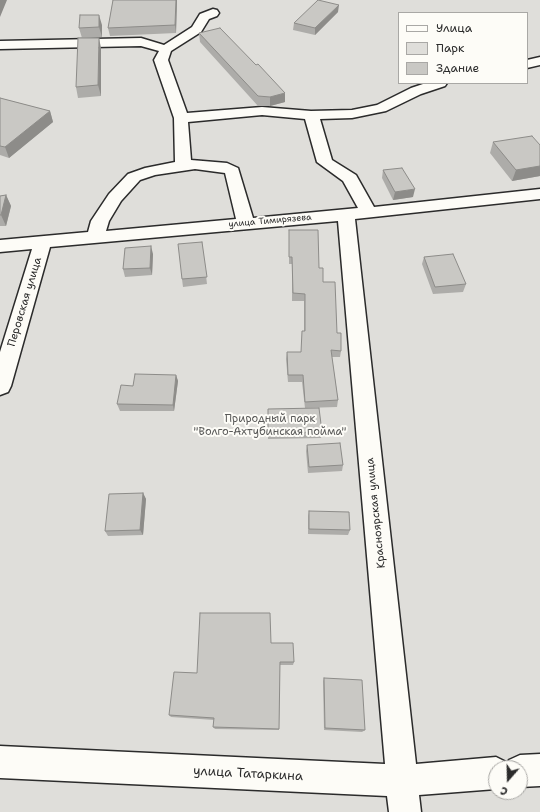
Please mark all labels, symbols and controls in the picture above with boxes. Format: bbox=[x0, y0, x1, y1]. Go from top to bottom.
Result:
legend bbox=[398, 12, 528, 84]
text: Улица bbox=[436, 20, 472, 36]
text: Парк bbox=[436, 40, 464, 56]
text: Здание bbox=[436, 60, 479, 76]
street label: улица Тимирязева bbox=[228, 212, 312, 230]
street label: Перовская улица bbox=[5, 256, 45, 348]
park label: Природный парк "Волго-Ахтубинская пойма" bbox=[194, 412, 346, 438]
street label: Красноярская улица bbox=[364, 457, 388, 569]
north arrow bbox=[488, 760, 528, 800]
street label: улица Татаркина bbox=[193, 763, 303, 785]
text: С bbox=[498, 783, 510, 799]

